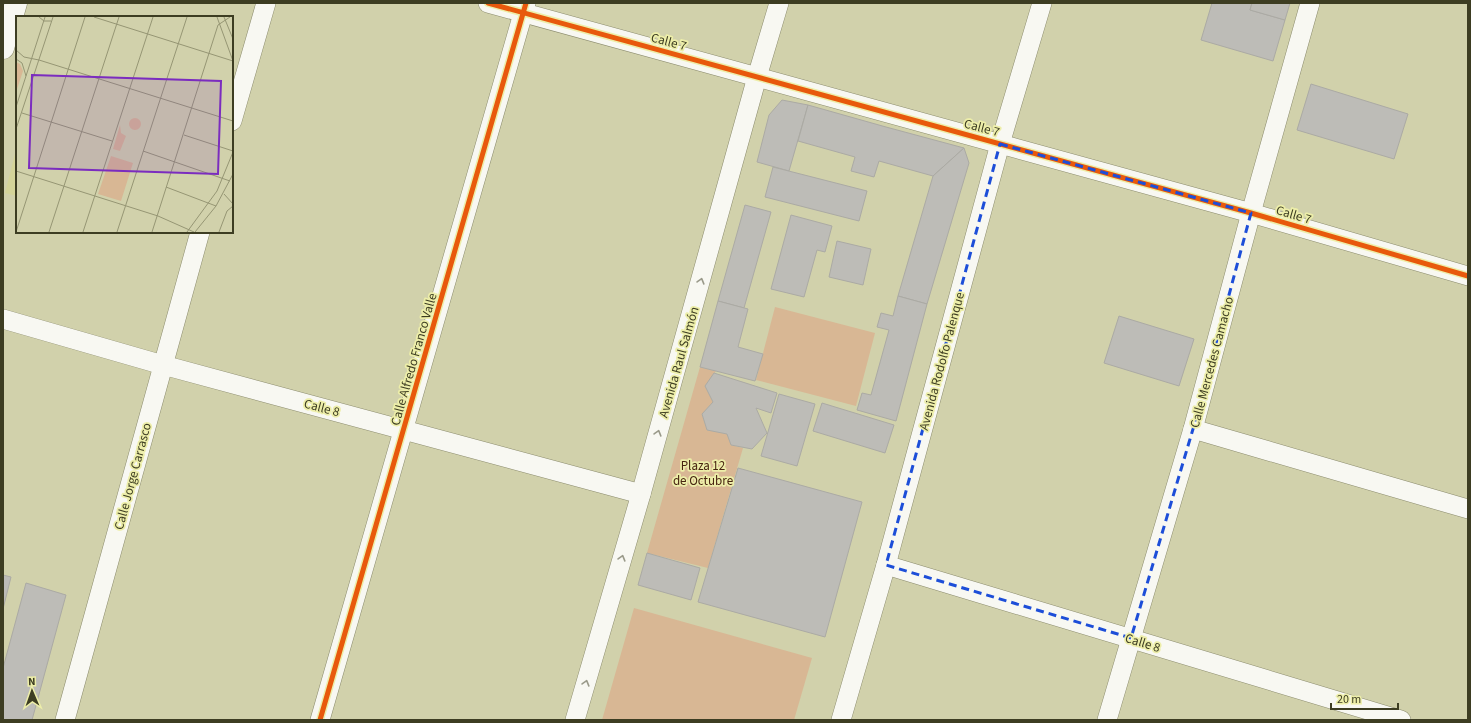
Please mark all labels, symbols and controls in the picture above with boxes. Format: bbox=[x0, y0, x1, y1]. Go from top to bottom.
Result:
inset map bbox=[16, 16, 233, 233]
street label: Calle 7 bbox=[649, 29, 689, 55]
street label: Calle 7 bbox=[962, 115, 1002, 141]
street label: Calle 7 bbox=[1274, 201, 1314, 229]
one-way arrow bbox=[696, 277, 704, 284]
street label: Avenida Rodolfo Palenque bbox=[915, 290, 969, 432]
street label: Calle Alfredo Franco Valle bbox=[386, 291, 441, 428]
street label: Calle Mercedes Camacho bbox=[1186, 295, 1238, 430]
street label: Avenida Raul Salmón bbox=[654, 305, 703, 420]
street label: Calle 8 bbox=[302, 395, 342, 421]
street label: Calle Jorge Carrasco bbox=[110, 421, 156, 532]
one-way arrow bbox=[653, 430, 662, 437]
park label: Plaza 12 de Octubre bbox=[673, 457, 733, 490]
one-way arrow bbox=[617, 555, 626, 562]
street label: Calle 8 bbox=[1123, 629, 1163, 657]
north arrow bbox=[12, 671, 52, 711]
text: N bbox=[28, 674, 36, 689]
one-way arrow bbox=[581, 679, 590, 686]
scale bar bbox=[1331, 685, 1398, 711]
text: 20 m bbox=[1337, 691, 1361, 708]

